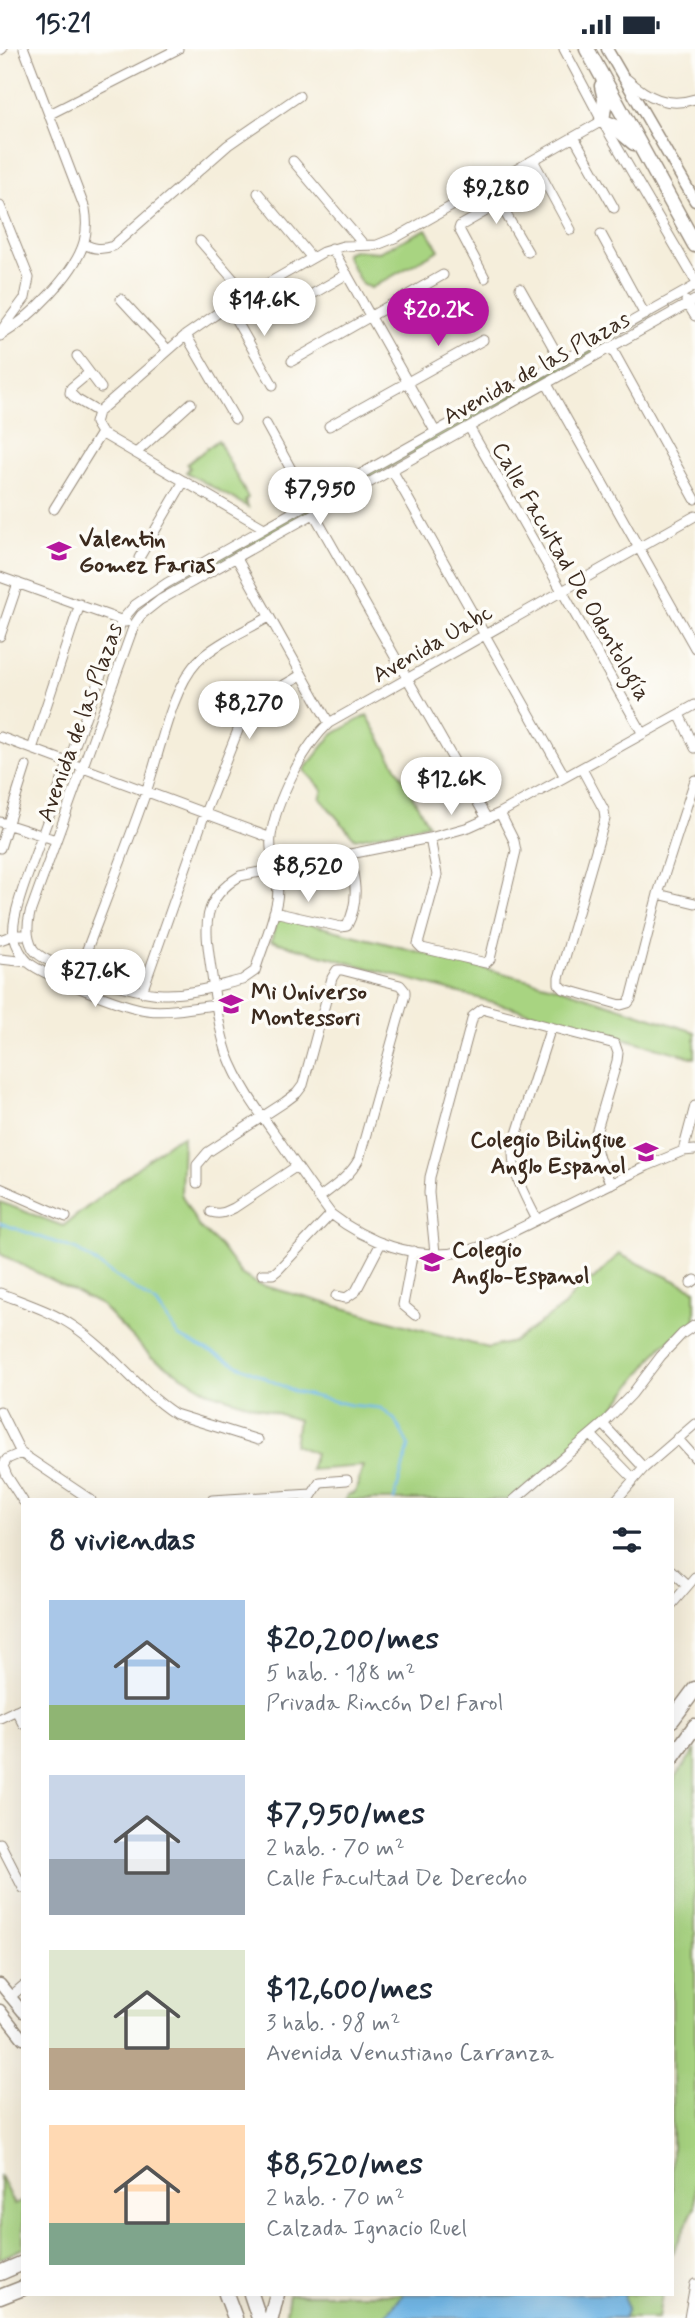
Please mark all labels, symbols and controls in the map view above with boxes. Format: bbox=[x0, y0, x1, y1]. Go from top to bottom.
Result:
text: 15:21 bbox=[35, 8, 91, 42]
pin: $9,280 bbox=[439, 167, 553, 226]
text: $9,280 bbox=[462, 174, 530, 204]
pin: $14.6K bbox=[207, 279, 321, 338]
text: $14.6K bbox=[229, 286, 299, 316]
pin: $20.2K bbox=[381, 289, 495, 348]
text: $20.2K bbox=[403, 296, 473, 326]
street label: Avenida de las Plazas bbox=[438, 305, 636, 433]
street label: Calle Facultad De Odontología bbox=[482, 437, 657, 708]
pin: $7,950 bbox=[263, 468, 377, 527]
text: $7,950 bbox=[284, 475, 356, 505]
place label: Valentin Gomez Farias bbox=[79, 525, 215, 581]
school or university icon: Valentin Gomez Farias bbox=[45, 537, 73, 565]
street label: Avenida Uabc bbox=[368, 598, 498, 691]
street label: Avenida de las Plazas bbox=[31, 619, 131, 826]
pin: $8,270 bbox=[192, 681, 306, 741]
text: $8,270 bbox=[214, 689, 284, 719]
pin: $12.6K bbox=[394, 757, 508, 817]
text: $12.6K bbox=[417, 765, 485, 795]
pin: $8,520 bbox=[251, 845, 365, 904]
text: $8,520 bbox=[273, 852, 343, 882]
pin: $27.6K bbox=[38, 949, 152, 1009]
text: $27.6K bbox=[60, 957, 130, 987]
place label: Mi Universo Montessori bbox=[251, 978, 367, 1034]
school or university icon: Mi Universo Montessori bbox=[217, 990, 245, 1018]
place label: Colegio Bilingiue Anglo Espanol bbox=[470, 1126, 626, 1185]
school or university icon: Colegio Bilingiue Anglo Espanol bbox=[632, 1138, 660, 1166]
place label: Colegio Anglo-Espanol bbox=[452, 1236, 589, 1295]
school or university icon: Colegio Anglo-Espanol bbox=[418, 1248, 446, 1276]
text: 8 viviendas bbox=[49, 1521, 196, 1560]
icon: filters bbox=[608, 1521, 646, 1559]
text: $20,200/mes bbox=[266, 1620, 439, 1659]
icon: home bbox=[105, 1628, 189, 1712]
text: 5 hab. · 188 m² bbox=[266, 1659, 415, 1689]
text: Privada Rincón Del Farol bbox=[266, 1689, 503, 1719]
text: $7,950/mes bbox=[266, 1795, 425, 1834]
icon: home bbox=[105, 1803, 189, 1887]
text: 2 hab. · 70 m² bbox=[266, 1834, 405, 1864]
text: Calle Facultad De Derecho bbox=[266, 1864, 527, 1894]
text: $12,600/mes bbox=[266, 1970, 433, 2009]
icon: home bbox=[105, 1978, 189, 2062]
text: 3 hab. · 98 m² bbox=[266, 2009, 401, 2039]
text: Avenida Venustiano Carranza bbox=[266, 2039, 554, 2069]
text: $8,520/mes bbox=[266, 2145, 423, 2184]
icon: home bbox=[105, 2153, 189, 2237]
text: 2 hab. · 70 m² bbox=[266, 2184, 405, 2214]
text: Calzada Ignacio Ruel bbox=[266, 2214, 467, 2244]

